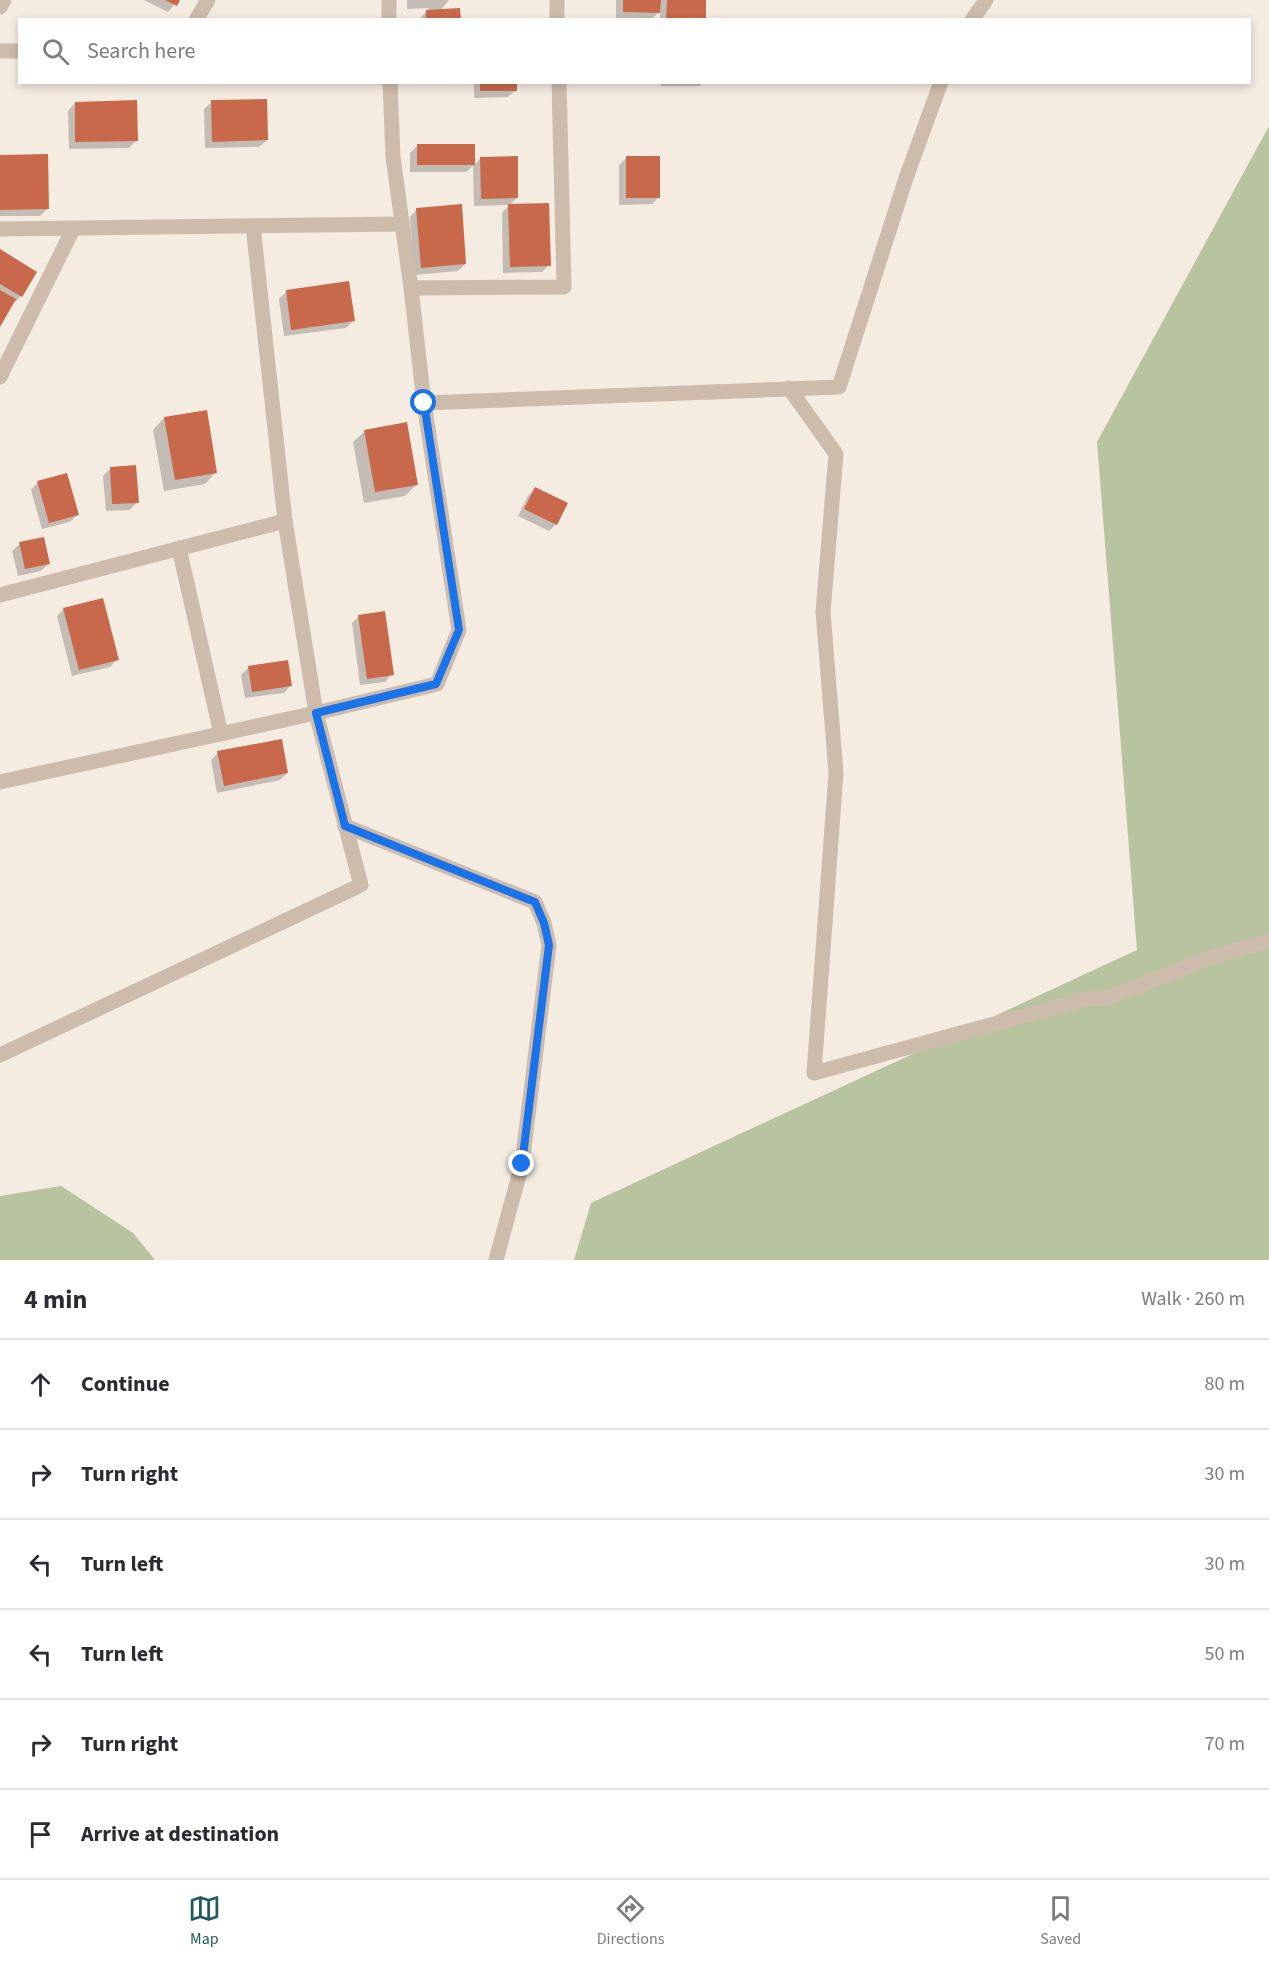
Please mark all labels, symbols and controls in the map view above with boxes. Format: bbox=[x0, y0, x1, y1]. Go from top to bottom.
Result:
search box bbox=[18, 18, 1251, 84]
icon: search bbox=[39, 35, 72, 68]
text: Search here bbox=[87, 35, 195, 67]
route start bbox=[410, 389, 436, 415]
route end bbox=[508, 1150, 534, 1176]
text: 4 min bbox=[24, 1281, 87, 1318]
text: Walk · 260 m bbox=[1141, 1285, 1245, 1313]
icon: ahead bbox=[24, 1368, 57, 1401]
text: Continue bbox=[81, 1368, 170, 1400]
text: 80 m bbox=[1205, 1370, 1245, 1398]
icon: right bbox=[24, 1458, 57, 1491]
text: Turn right bbox=[81, 1458, 178, 1490]
text: 30 m bbox=[1205, 1460, 1245, 1488]
icon: left bbox=[24, 1548, 57, 1581]
text: Turn left bbox=[81, 1548, 163, 1580]
text: 30 m bbox=[1205, 1550, 1245, 1578]
icon: left bbox=[24, 1638, 57, 1671]
text: Turn left bbox=[81, 1638, 163, 1670]
text: 50 m bbox=[1205, 1640, 1245, 1668]
icon: right bbox=[24, 1728, 57, 1761]
text: Turn right bbox=[81, 1728, 178, 1760]
text: 70 m bbox=[1205, 1730, 1245, 1758]
icon: arrive bbox=[24, 1818, 57, 1851]
text: Arrive at destination bbox=[81, 1818, 279, 1850]
tab: Map bbox=[188, 1892, 221, 1950]
tab: Directions bbox=[597, 1892, 664, 1950]
tab: Saved bbox=[1040, 1892, 1081, 1950]

